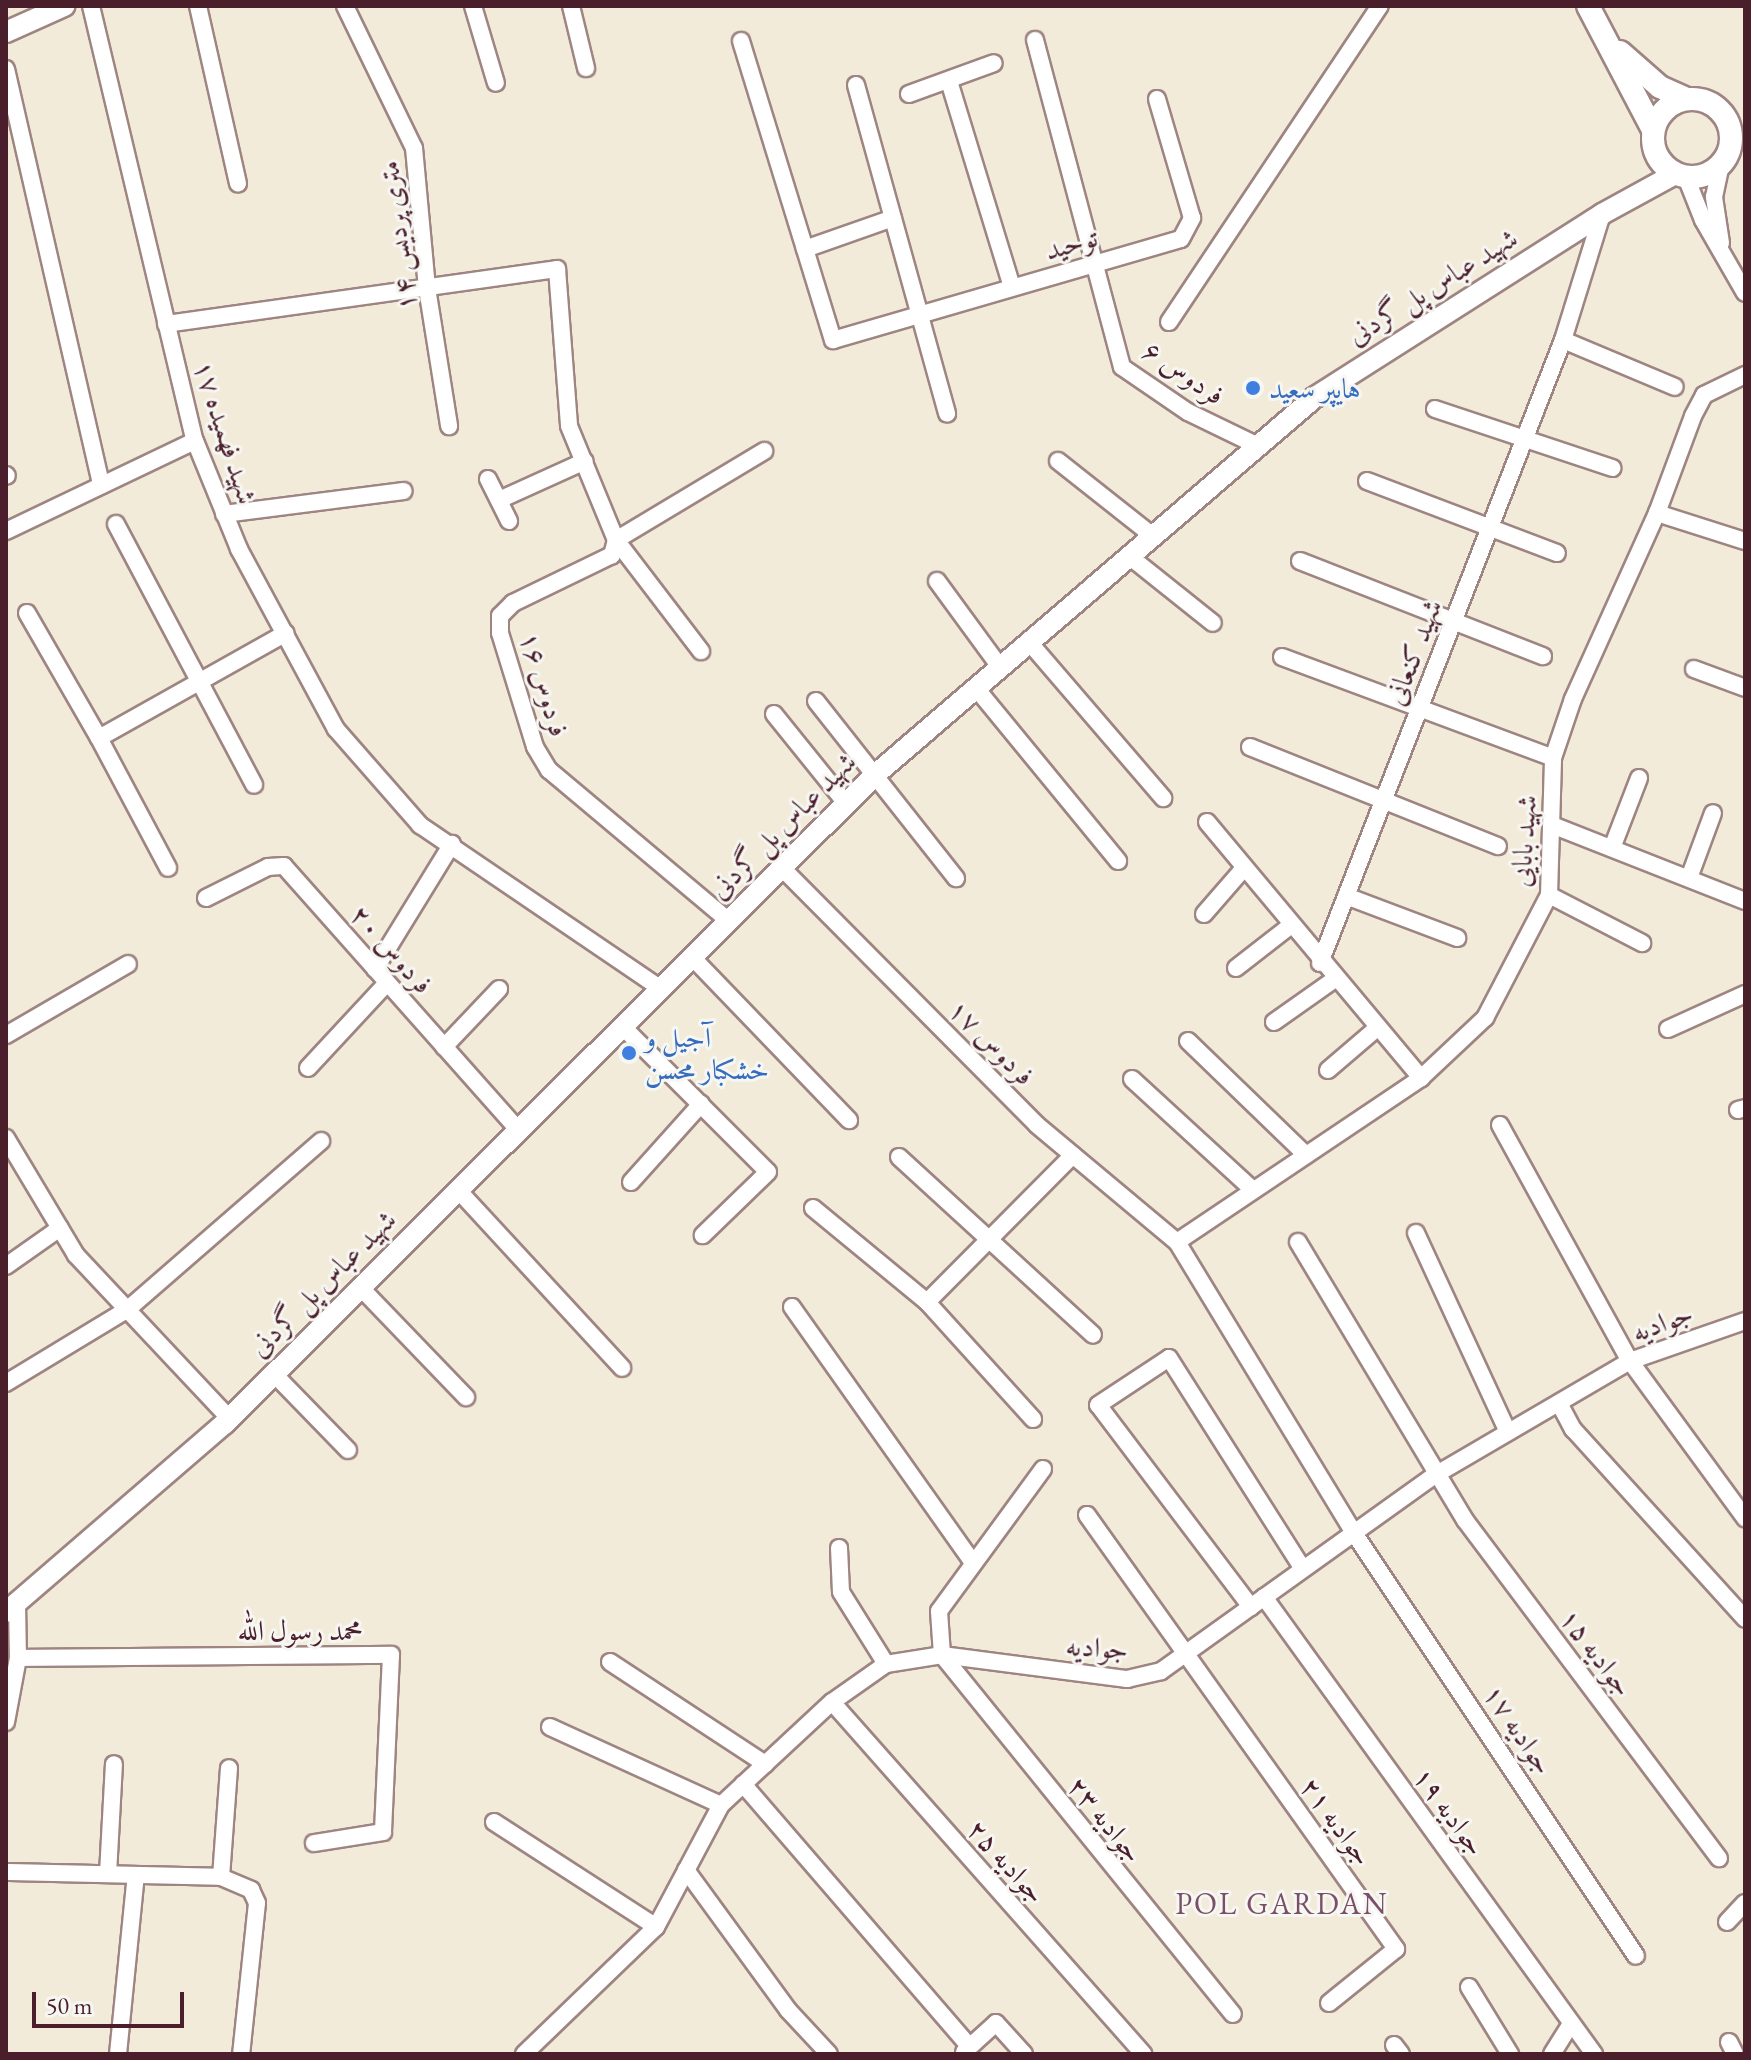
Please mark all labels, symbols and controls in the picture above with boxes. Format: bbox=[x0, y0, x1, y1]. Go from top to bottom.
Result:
street label: ۱۴ متری پردیس bbox=[371, 159, 423, 313]
street label: توحید bbox=[1041, 219, 1101, 267]
street label: شهید عباس پل گردنی bbox=[1341, 220, 1523, 352]
street label: فردوس ۶ bbox=[1137, 333, 1231, 411]
street label: شهید فهمیده ۱۷ bbox=[187, 356, 265, 508]
place label: هایپر سعید bbox=[1269, 371, 1361, 405]
marker: هایپر سعید bbox=[1244, 379, 1262, 397]
street label: شهید کنعانی bbox=[1377, 594, 1449, 710]
street label: فردوس ۱۶ bbox=[513, 628, 577, 740]
street label: شهید عباس پل گردنی bbox=[702, 745, 862, 905]
street label: شهید بابایی bbox=[1503, 794, 1543, 888]
street label: فردوس ۲۰ bbox=[343, 898, 441, 1000]
street label: فردوس ۱۷ bbox=[942, 992, 1042, 1092]
place label: آجیل و خشکبار محسن bbox=[645, 1020, 769, 1086]
marker: آجیل و خشکبار محسن bbox=[620, 1044, 638, 1062]
street label: شهید عباس پل گردنی bbox=[242, 1203, 402, 1363]
street label: جوادیه bbox=[1627, 1296, 1697, 1348]
street label: جوادیه ۱۵ bbox=[1553, 1602, 1641, 1702]
street label: محمد رسول الله bbox=[237, 1613, 363, 1647]
street label: جوادیه bbox=[1065, 1628, 1129, 1666]
street label: جوادیه ۱۷ bbox=[1477, 1678, 1561, 1780]
street label: جوادیه ۱۹ bbox=[1407, 1760, 1493, 1862]
street label: جوادیه ۲۳ bbox=[1061, 1769, 1151, 1869]
street label: جوادیه ۲۱ bbox=[1294, 1770, 1380, 1872]
street label: جوادیه ۲۵ bbox=[961, 1812, 1053, 1910]
district label: POL GARDAN bbox=[1175, 1886, 1389, 1922]
scale bar bbox=[36, 1976, 188, 2026]
text: 50 m bbox=[46, 1990, 93, 2021]

